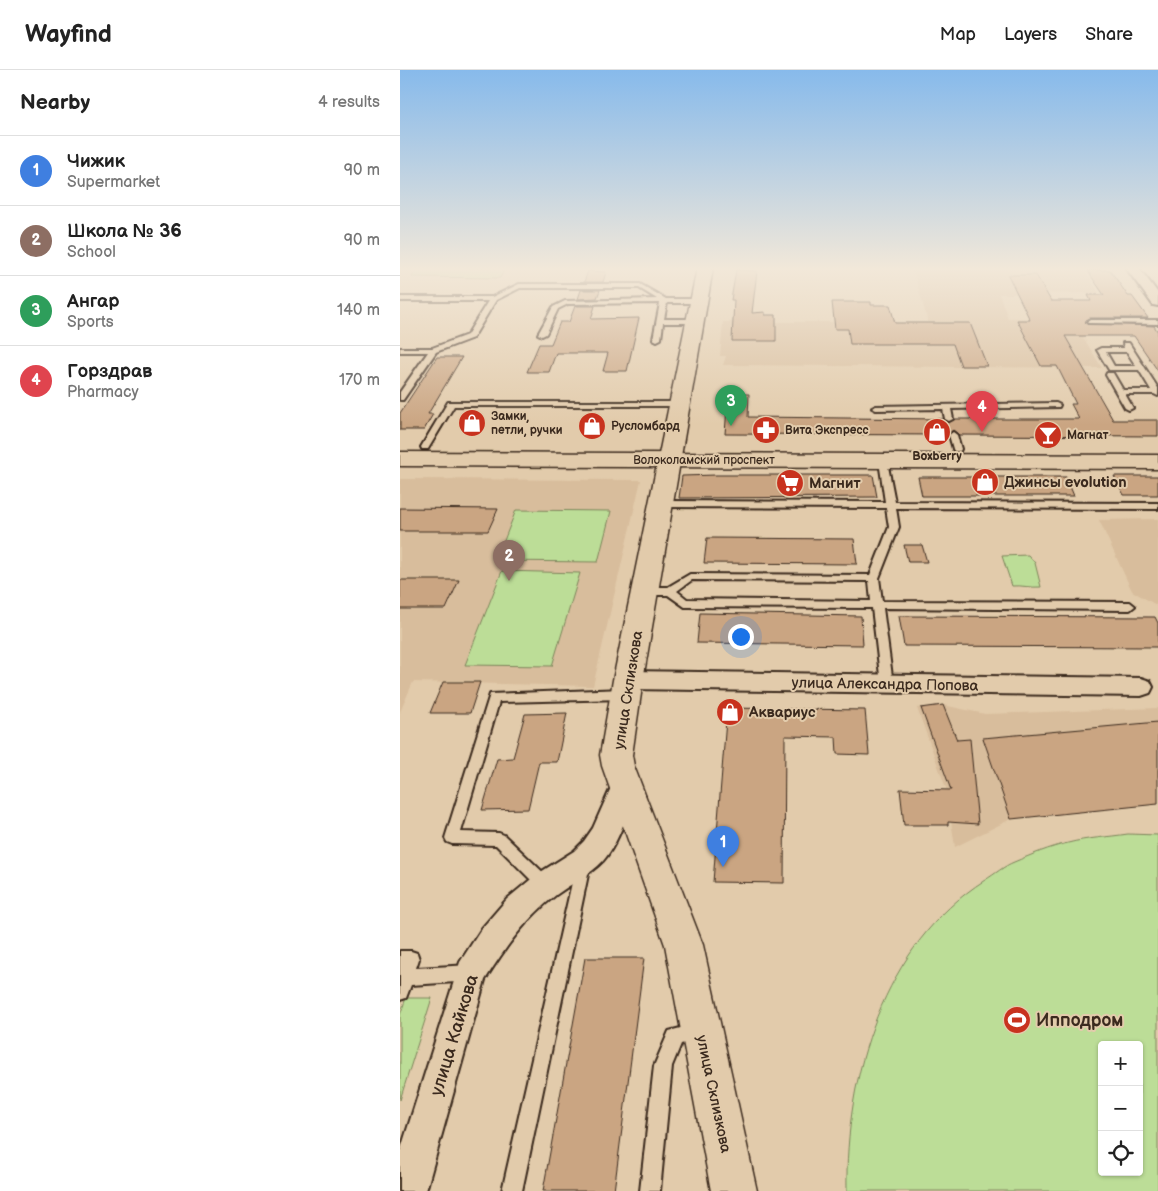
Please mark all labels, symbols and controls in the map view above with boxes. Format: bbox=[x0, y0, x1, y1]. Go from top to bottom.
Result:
text: Wayfind bbox=[25, 20, 112, 49]
text: Map bbox=[940, 24, 976, 45]
text: Layers bbox=[1004, 24, 1057, 45]
text: Share bbox=[1085, 24, 1133, 45]
text: Nearby bbox=[20, 90, 90, 115]
text: 4 results bbox=[318, 93, 380, 112]
text: Чижик bbox=[67, 150, 125, 173]
text: 1 bbox=[33, 161, 39, 180]
text: 90 m bbox=[344, 161, 380, 180]
text: Supermarket bbox=[67, 173, 160, 192]
text: Школа № 36 bbox=[67, 220, 182, 243]
text: 2 bbox=[31, 231, 41, 250]
text: 90 m bbox=[344, 231, 380, 250]
text: School bbox=[67, 243, 116, 262]
text: Ангар bbox=[67, 290, 119, 313]
text: 3 bbox=[31, 301, 41, 320]
text: 140 m bbox=[337, 301, 380, 320]
text: Sports bbox=[67, 313, 114, 332]
text: Горздрав bbox=[67, 360, 152, 383]
text: 4 bbox=[31, 371, 41, 390]
text: 170 m bbox=[339, 371, 380, 390]
text: Pharmacy bbox=[67, 383, 139, 402]
pin: 3 bbox=[715, 385, 747, 426]
pin: 4 bbox=[966, 391, 998, 432]
shop icon: Замки, петли, ручки bbox=[457, 408, 487, 438]
place label: Замки, петли, ручки bbox=[491, 409, 563, 438]
shop icon: Русломбард bbox=[577, 411, 607, 441]
pharmacy icon: Вита Экспресс bbox=[751, 415, 781, 445]
shop icon: Boxberry bbox=[922, 417, 952, 447]
place label: Русломбард bbox=[611, 419, 681, 434]
bar icon: Магнат bbox=[1033, 420, 1063, 450]
place label: Вита Экспресс bbox=[785, 423, 869, 438]
place label: Магнат bbox=[1067, 428, 1109, 443]
place label: Boxberry bbox=[912, 449, 962, 464]
street label: Волоколамский проспект bbox=[633, 453, 775, 468]
shop icon: Джинсы evolution bbox=[970, 467, 1000, 497]
supermarket icon: Магнит bbox=[775, 468, 805, 498]
place label: Джинсы evolution bbox=[1004, 473, 1127, 492]
place label: Магнит bbox=[809, 474, 861, 493]
pin: 2 bbox=[493, 540, 525, 581]
your location bbox=[728, 624, 754, 650]
street label: улица Склизкова bbox=[610, 629, 647, 751]
street label: улица Александра Попова bbox=[791, 673, 979, 696]
shop icon: Аквариус bbox=[715, 697, 745, 727]
place label: Аквариус bbox=[748, 703, 816, 722]
pin: 1 bbox=[707, 826, 739, 867]
street label: улица Кайкова bbox=[426, 972, 483, 1098]
sports icon: Ипподром bbox=[1002, 1005, 1032, 1035]
place label: Ипподром bbox=[1036, 1010, 1123, 1031]
street label: улица Склизкова bbox=[692, 1033, 735, 1155]
map controls bbox=[1098, 1041, 1143, 1176]
button: + bbox=[1098, 1041, 1143, 1086]
button: − bbox=[1098, 1086, 1143, 1131]
button: locate bbox=[1098, 1131, 1143, 1176]

